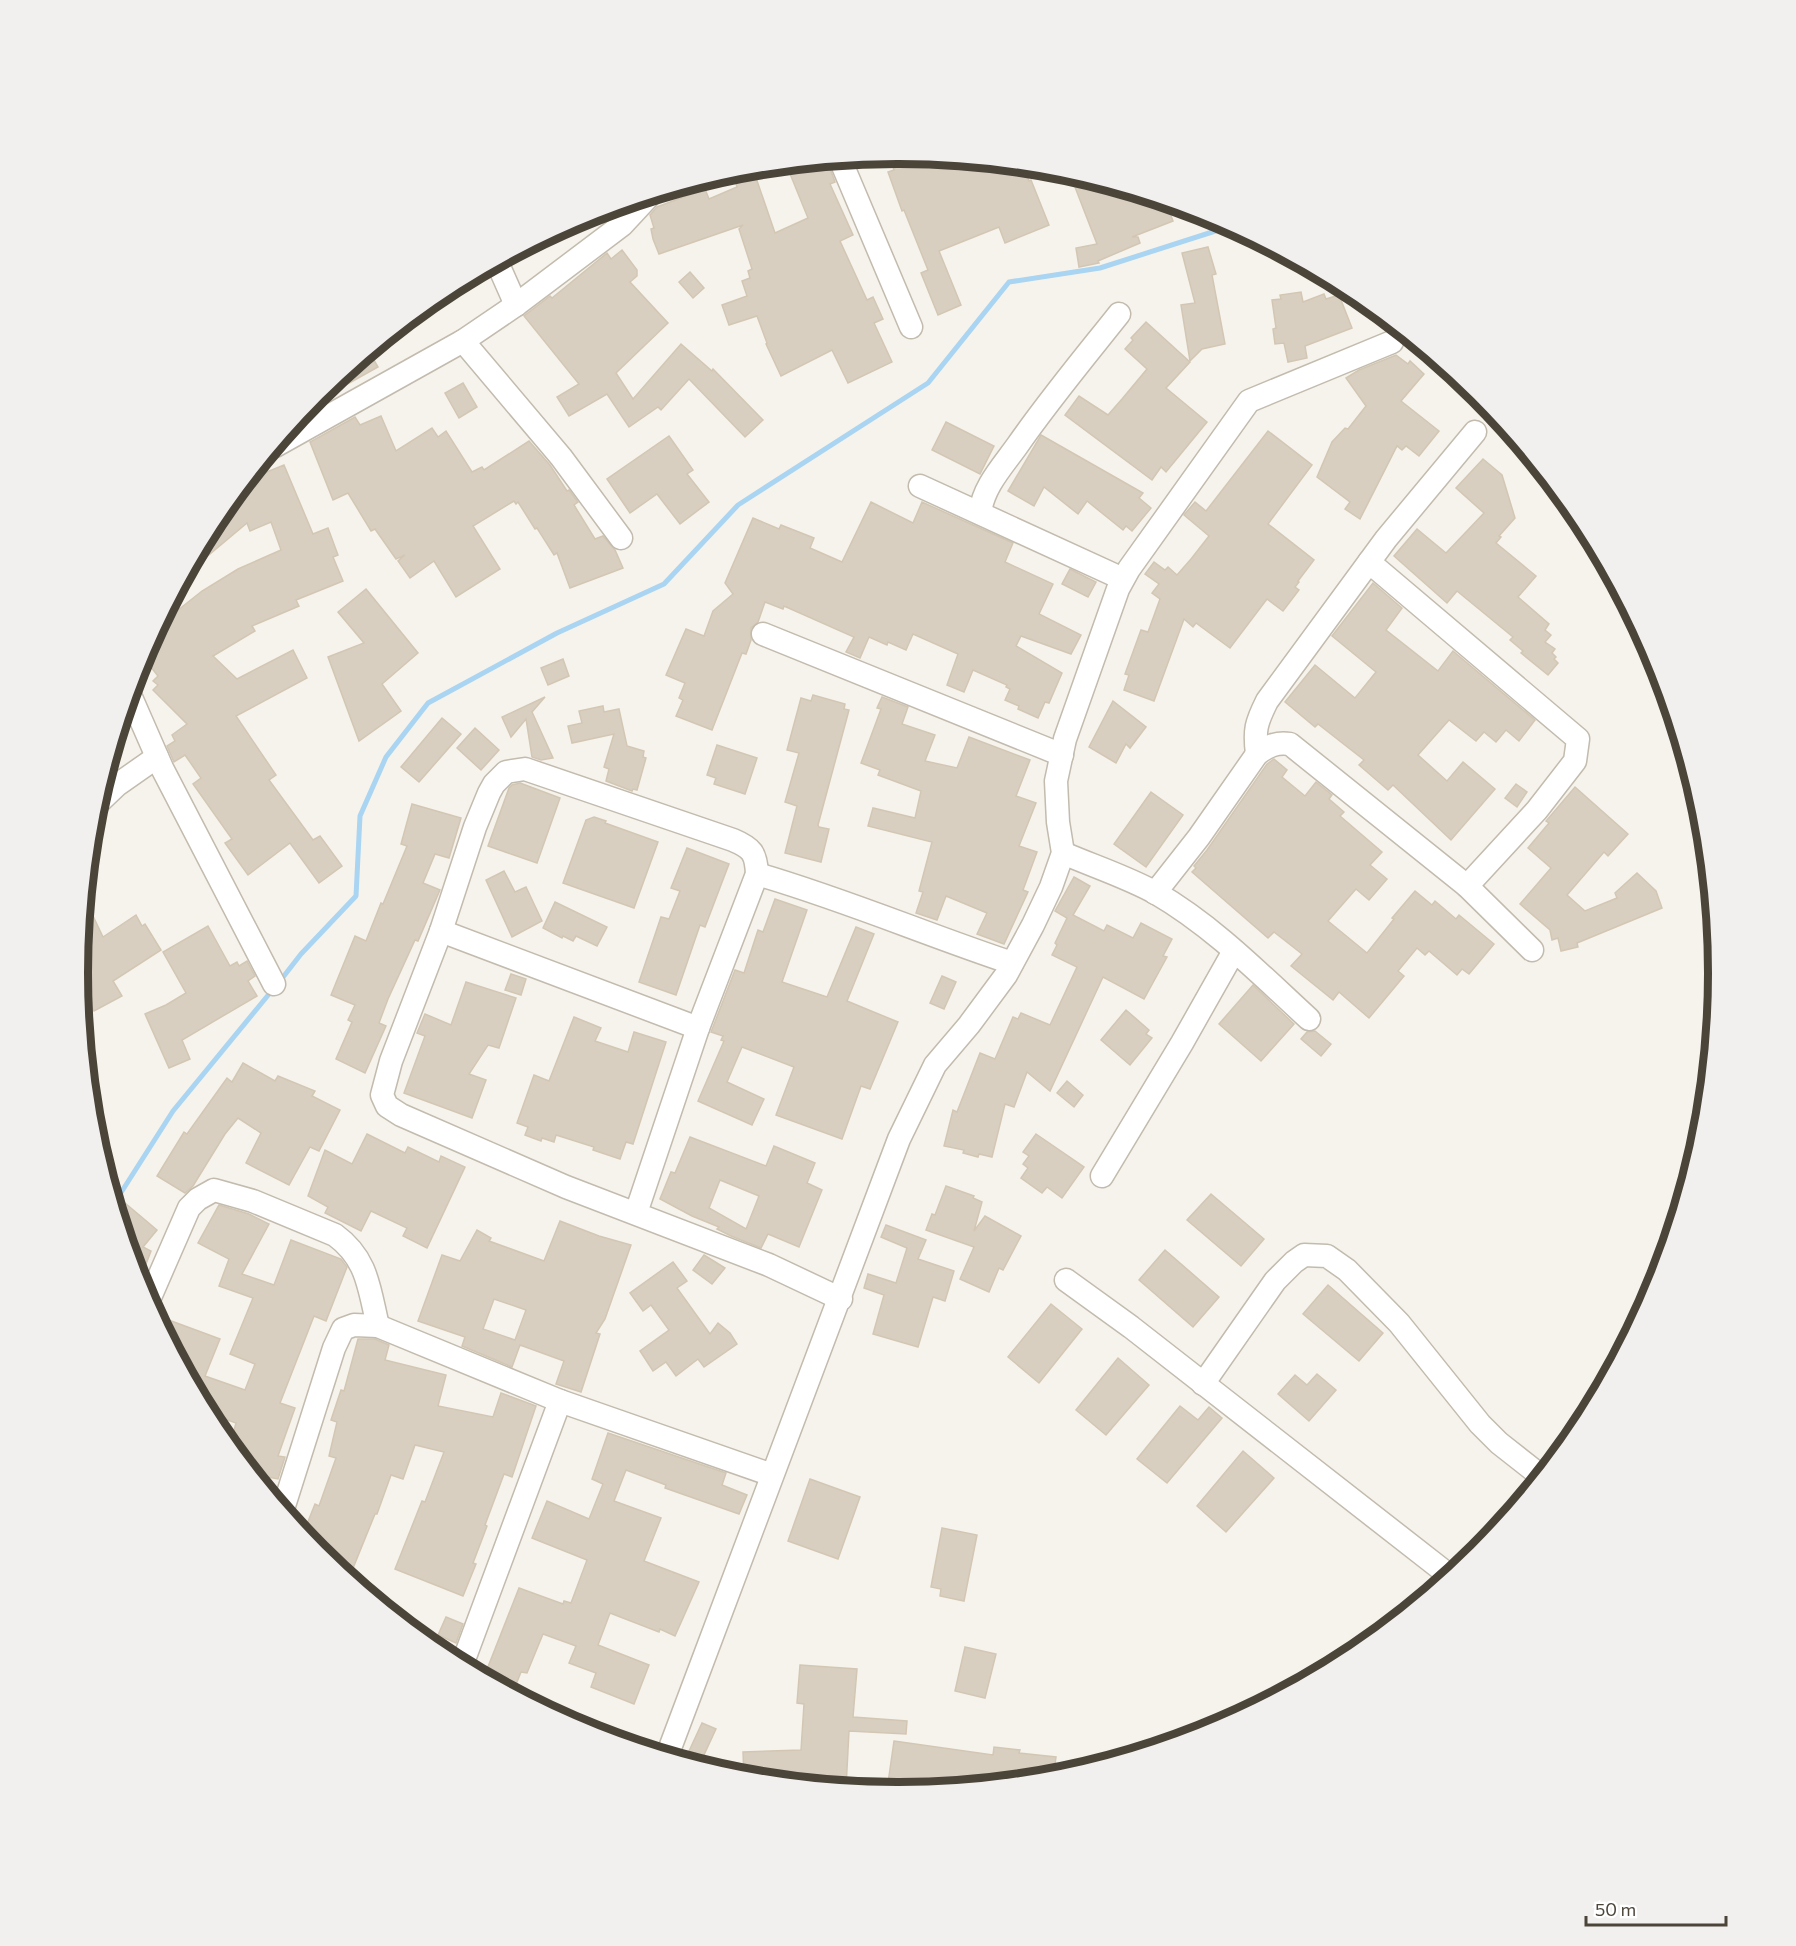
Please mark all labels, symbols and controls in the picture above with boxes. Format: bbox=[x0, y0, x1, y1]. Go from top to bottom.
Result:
scale bar bbox=[1586, 1889, 1726, 1927]
text: 50 m bbox=[1595, 1898, 1636, 1920]

